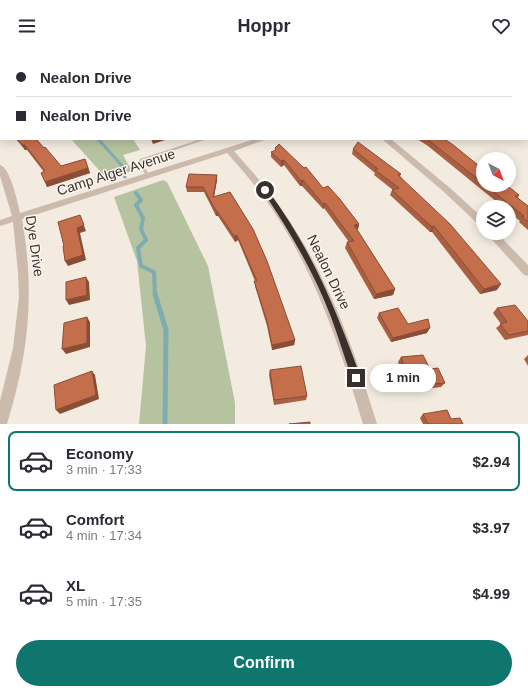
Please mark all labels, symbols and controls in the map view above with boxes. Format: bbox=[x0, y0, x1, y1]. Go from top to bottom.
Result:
icon: menu bbox=[16, 15, 38, 37]
icon: heart bbox=[490, 15, 512, 37]
text: Hoppr bbox=[238, 16, 291, 36]
text: Nealon Drive bbox=[40, 69, 132, 86]
text: Nealon Drive bbox=[40, 107, 132, 124]
street label: Camp Alger Avenue bbox=[55, 145, 177, 199]
north arrow bbox=[476, 152, 516, 192]
map controls bbox=[476, 152, 516, 240]
route start bbox=[256, 181, 274, 199]
button: layers bbox=[476, 200, 516, 240]
street label: Dye Drive bbox=[23, 214, 47, 278]
street label: Nealon Drive bbox=[304, 232, 354, 312]
callout: 1 min bbox=[370, 364, 436, 392]
route end bbox=[347, 369, 365, 387]
text: 1 min bbox=[386, 370, 420, 385]
icon: car bbox=[18, 443, 54, 479]
text: Economy bbox=[66, 445, 134, 462]
text: $2.94 bbox=[472, 453, 510, 470]
text: 3 min · 17:33 bbox=[66, 462, 142, 477]
icon: car bbox=[18, 509, 54, 545]
text: Comfort bbox=[66, 511, 124, 528]
text: $3.97 bbox=[472, 519, 510, 536]
text: 4 min · 17:34 bbox=[66, 528, 142, 543]
icon: car bbox=[18, 575, 54, 611]
text: XL bbox=[66, 577, 85, 594]
text: $4.99 bbox=[472, 585, 510, 602]
text: 5 min · 17:35 bbox=[66, 594, 142, 609]
button: Confirm bbox=[16, 640, 512, 686]

